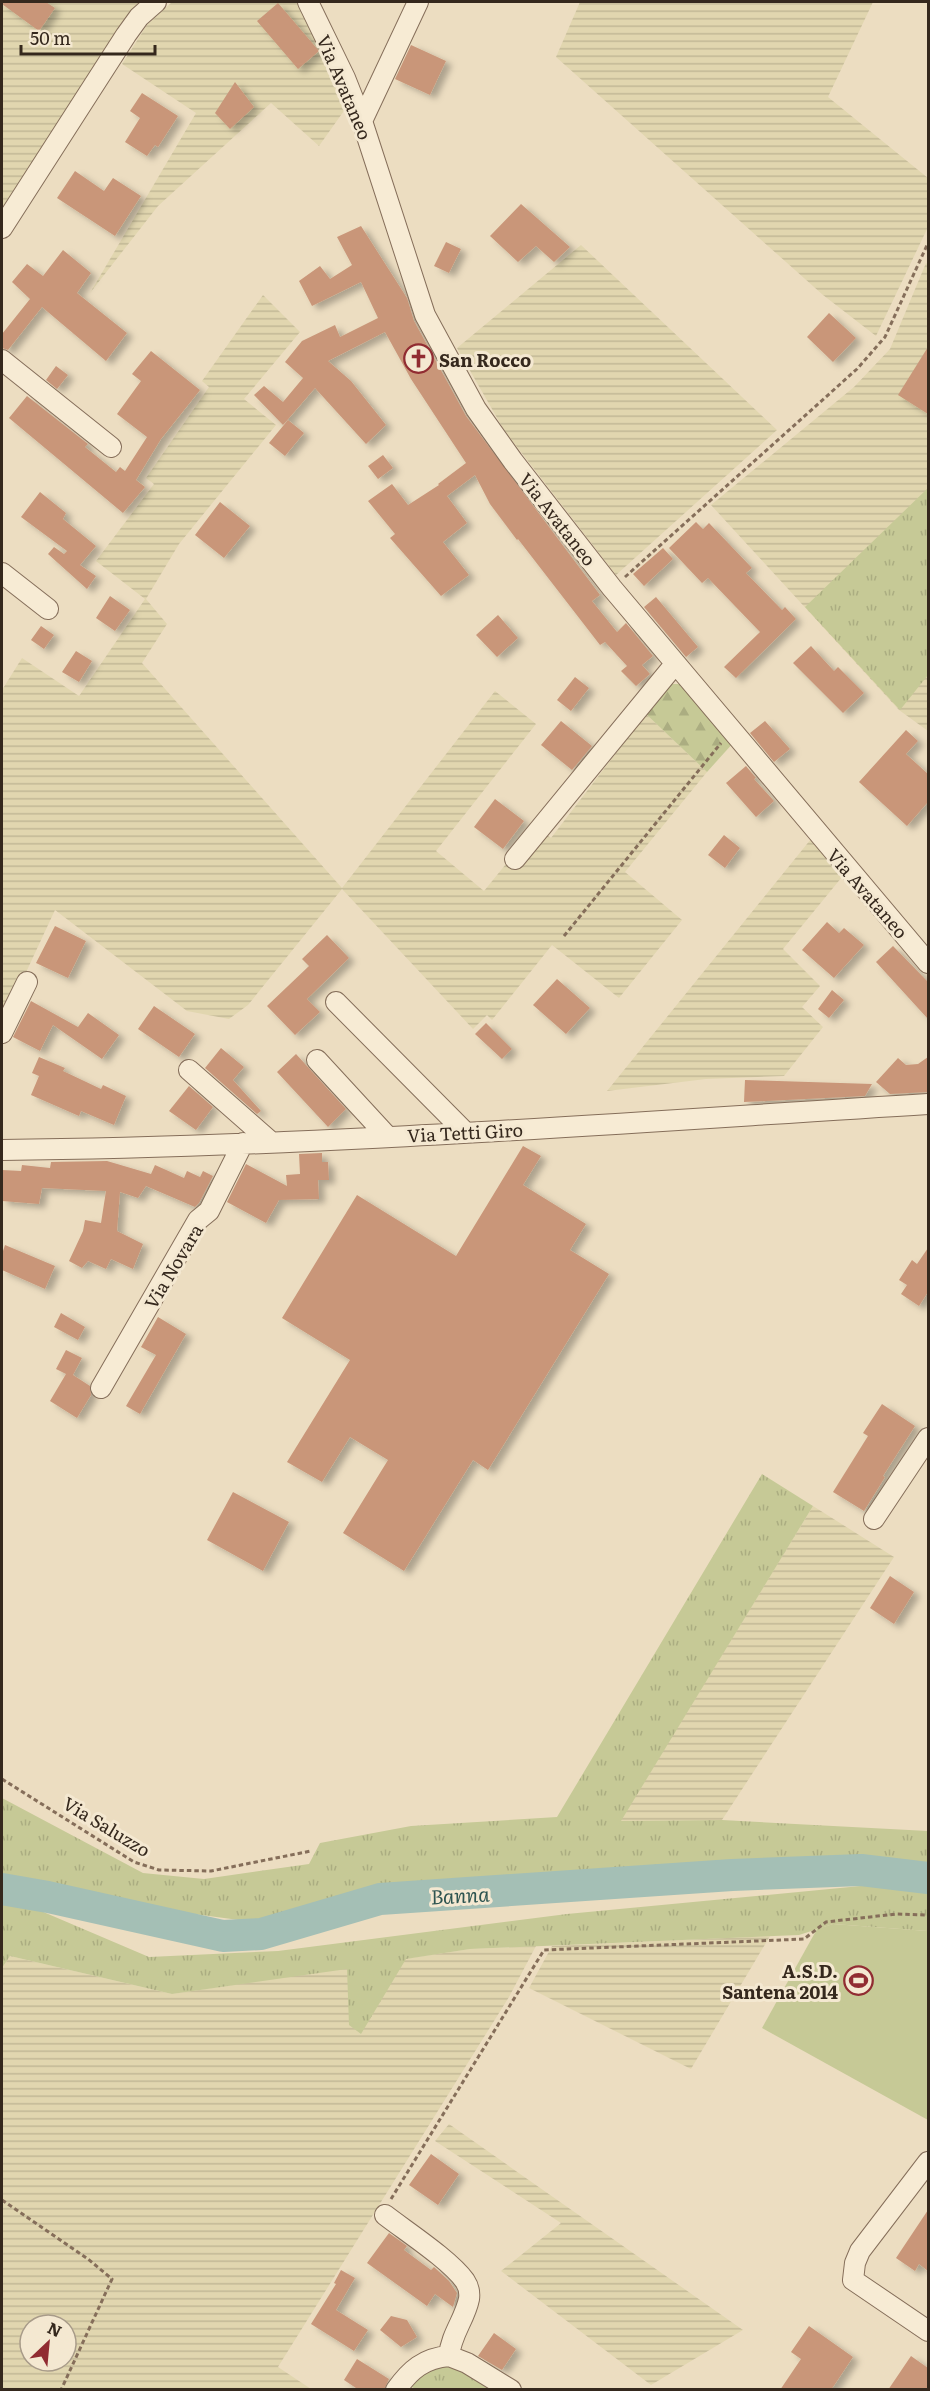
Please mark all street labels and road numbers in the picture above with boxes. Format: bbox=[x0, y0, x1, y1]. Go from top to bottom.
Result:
street label: Via Avataneo bbox=[311, 30, 379, 144]
street label: Via Avataneo bbox=[513, 467, 603, 571]
street label: Via Avataneo bbox=[821, 842, 915, 944]
street label: Via Tetti Giro bbox=[406, 1115, 524, 1149]
street label: Via Novara bbox=[137, 1218, 209, 1314]
street label: Via Saluzzo bbox=[58, 1789, 156, 1863]

